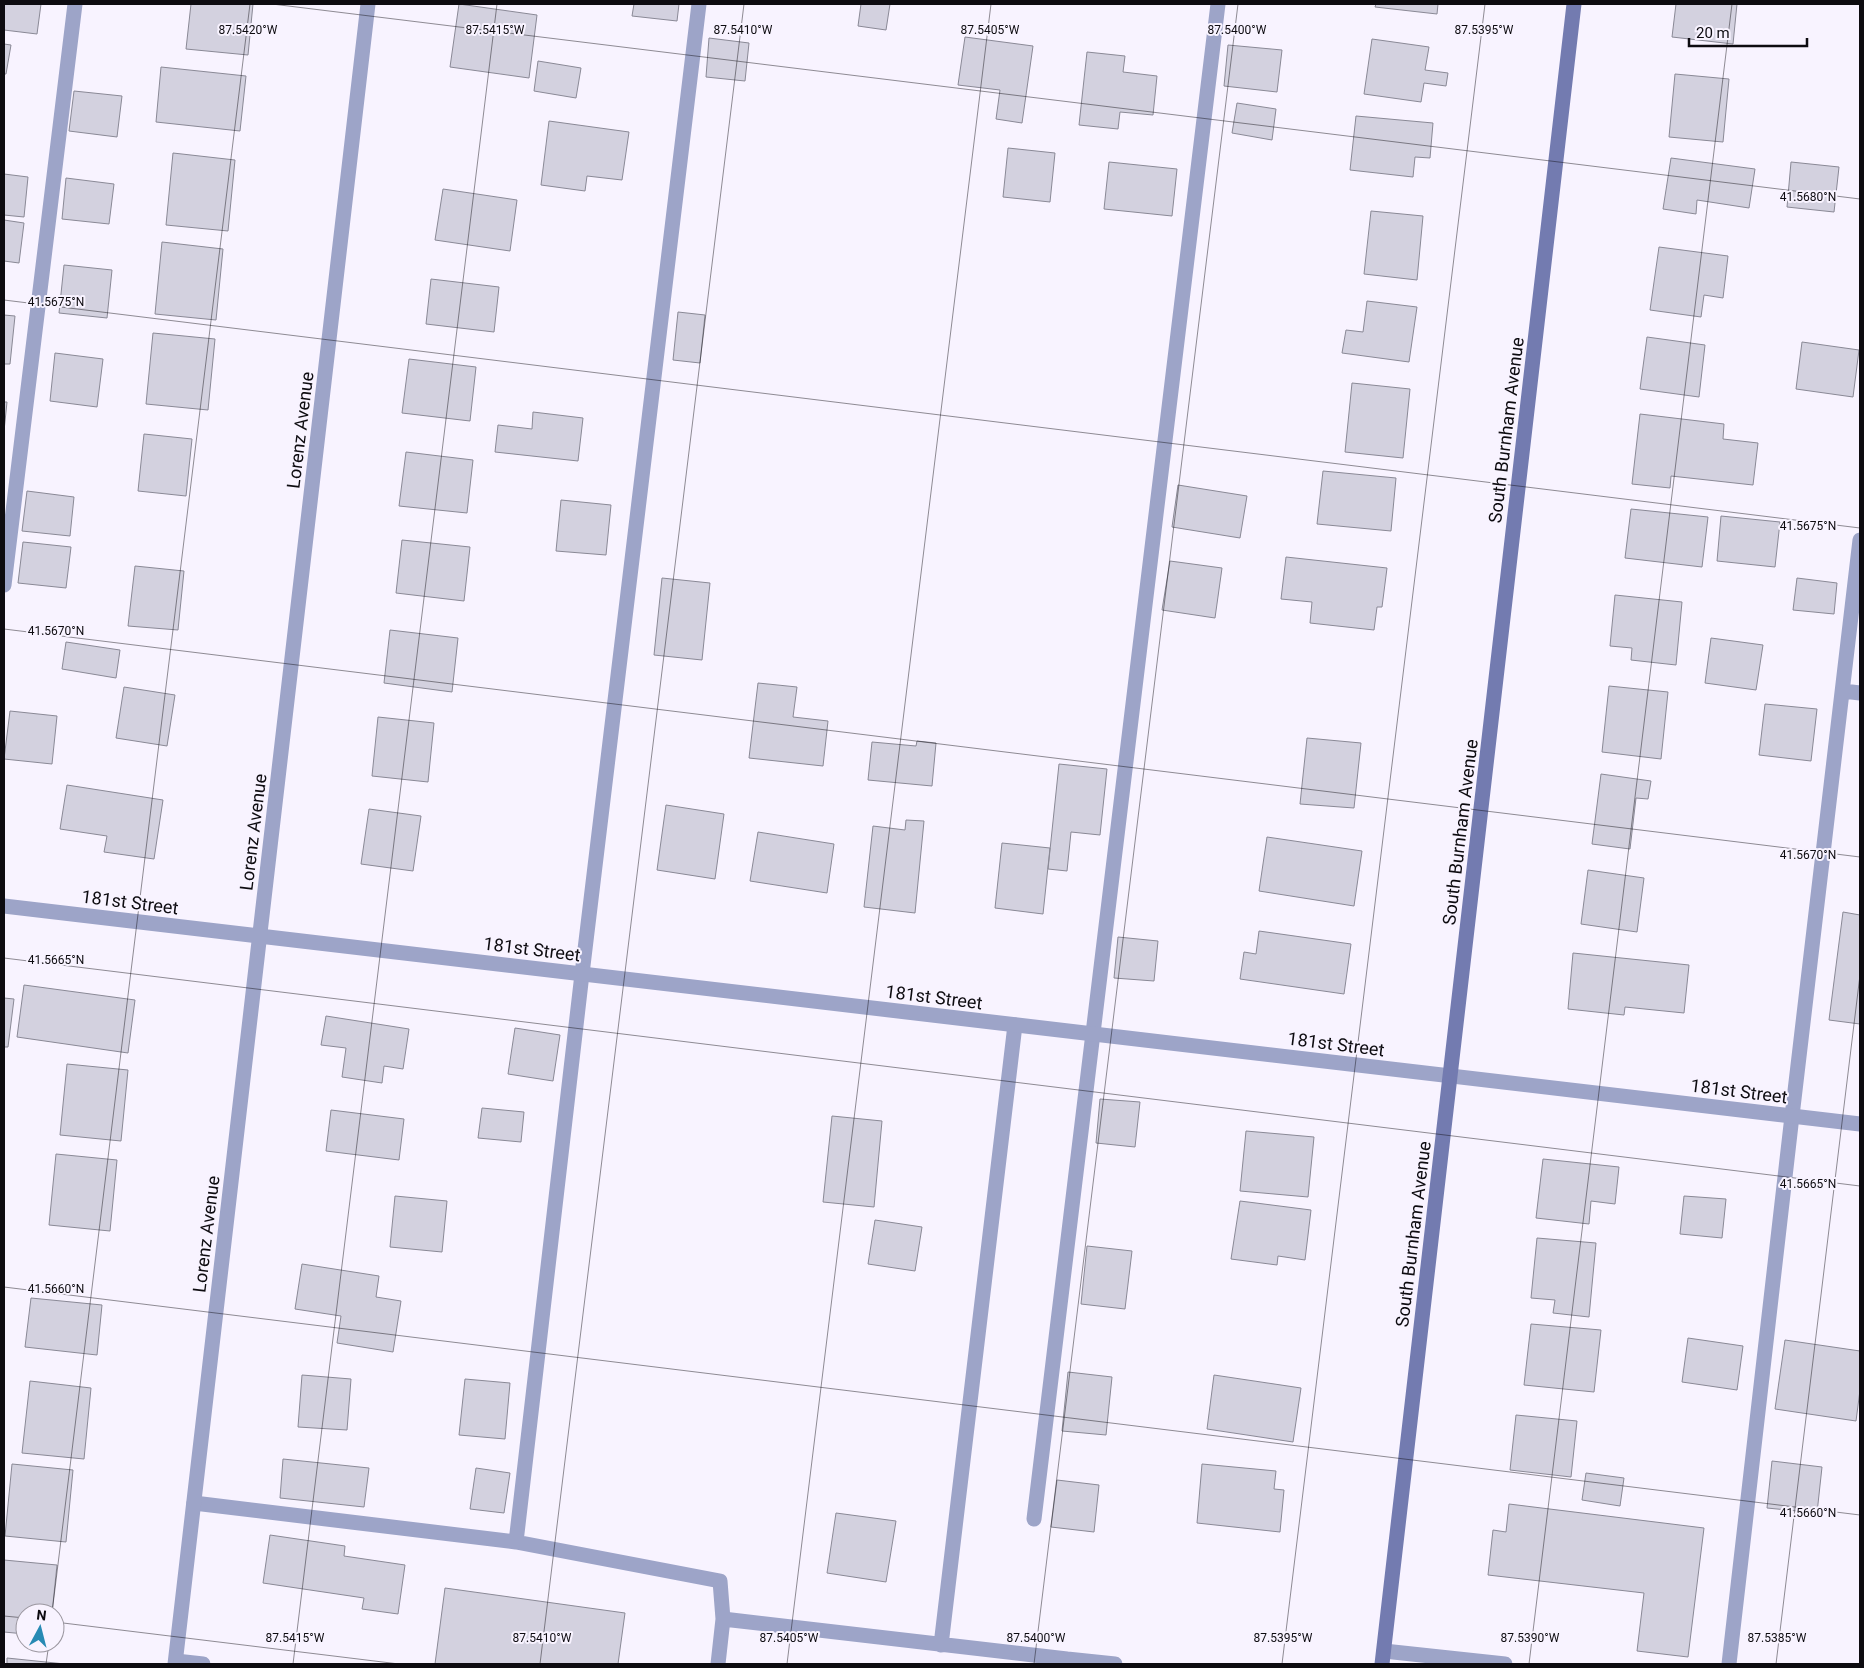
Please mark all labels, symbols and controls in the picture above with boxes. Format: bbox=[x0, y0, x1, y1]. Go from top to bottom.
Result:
scale bar bbox=[1689, 15, 1806, 47]
text: 87.5420°W bbox=[219, 23, 278, 37]
text: 87.5415°W bbox=[466, 23, 525, 37]
text: 87.5410°W bbox=[714, 23, 773, 37]
text: 87.5405°W bbox=[961, 23, 1020, 37]
text: 87.5400°W bbox=[1208, 23, 1267, 37]
text: 87.5395°W bbox=[1455, 23, 1514, 37]
text: 20 m bbox=[1696, 24, 1730, 42]
text: 41.5680°N bbox=[1780, 190, 1836, 204]
text: 41.5675°N bbox=[28, 295, 84, 309]
street label: South Burnham Avenue bbox=[1484, 336, 1528, 524]
street label: Lorenz Avenue bbox=[282, 370, 318, 490]
text: 41.5675°N bbox=[1780, 519, 1836, 533]
text: 41.5670°N bbox=[28, 624, 84, 638]
street label: South Burnham Avenue bbox=[1438, 738, 1482, 926]
street label: Lorenz Avenue bbox=[235, 772, 271, 892]
text: 41.5670°N bbox=[1780, 848, 1836, 862]
street label: 181st Street bbox=[80, 886, 180, 918]
street label: 181st Street bbox=[482, 933, 582, 965]
text: 41.5665°N bbox=[28, 953, 84, 967]
street label: 181st Street bbox=[884, 981, 984, 1013]
street label: 181st Street bbox=[1286, 1028, 1386, 1060]
street label: 181st Street bbox=[1689, 1075, 1789, 1107]
street label: South Burnham Avenue bbox=[1391, 1140, 1435, 1328]
street label: Lorenz Avenue bbox=[188, 1174, 224, 1294]
text: 41.5665°N bbox=[1780, 1177, 1836, 1191]
text: 41.5660°N bbox=[28, 1282, 84, 1296]
text: 41.5660°N bbox=[1780, 1506, 1836, 1520]
north arrow bbox=[15, 1603, 65, 1653]
text: N bbox=[36, 1607, 47, 1624]
text: 87.5415°W bbox=[266, 1631, 325, 1645]
text: 87.5410°W bbox=[513, 1631, 572, 1645]
text: 87.5405°W bbox=[760, 1631, 819, 1645]
text: 87.5400°W bbox=[1007, 1631, 1066, 1645]
text: 87.5395°W bbox=[1254, 1631, 1313, 1645]
text: 87.5390°W bbox=[1501, 1631, 1560, 1645]
text: 87.5385°W bbox=[1748, 1631, 1807, 1645]

